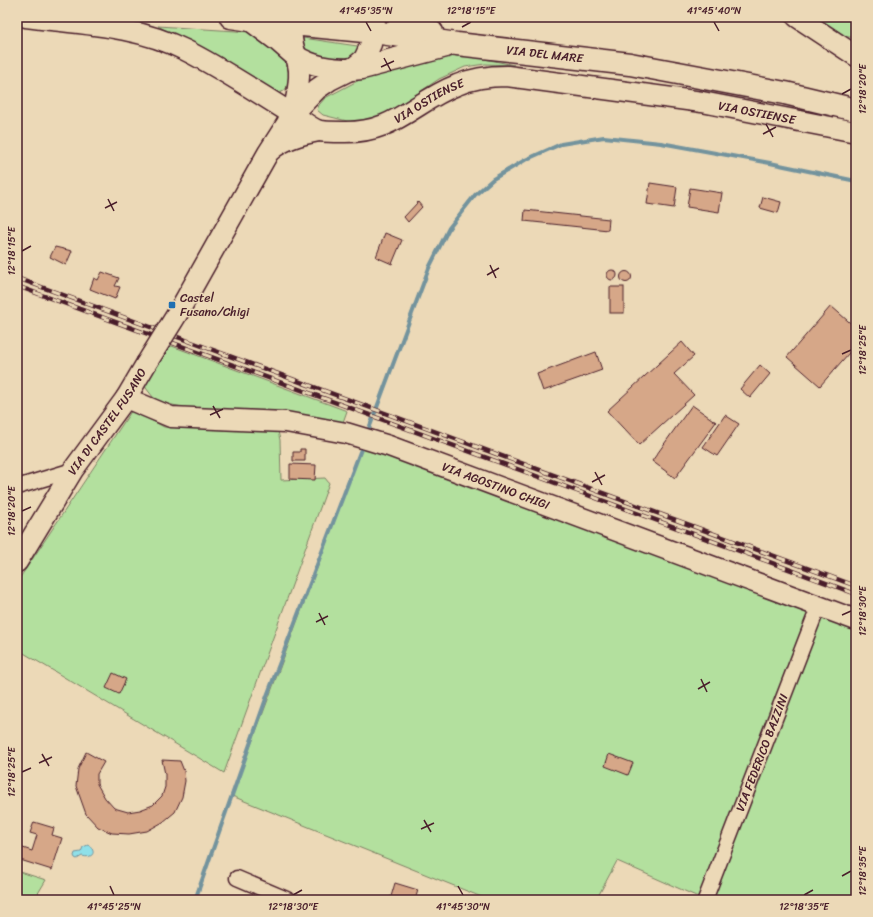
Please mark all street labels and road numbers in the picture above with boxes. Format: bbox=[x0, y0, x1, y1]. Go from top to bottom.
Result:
street label: VIA DEL MARE bbox=[505, 39, 586, 70]
street label: VIA OSTIENSE bbox=[390, 72, 469, 130]
street label: VIA OSTIENSE bbox=[716, 94, 799, 131]
street label: VIA DI CASTEL FUSANO bbox=[61, 363, 153, 479]
street label: VIA AGOSTINO CHIGI bbox=[439, 456, 553, 516]
street label: VIA FEDERICO BAZZINI bbox=[729, 690, 795, 815]

